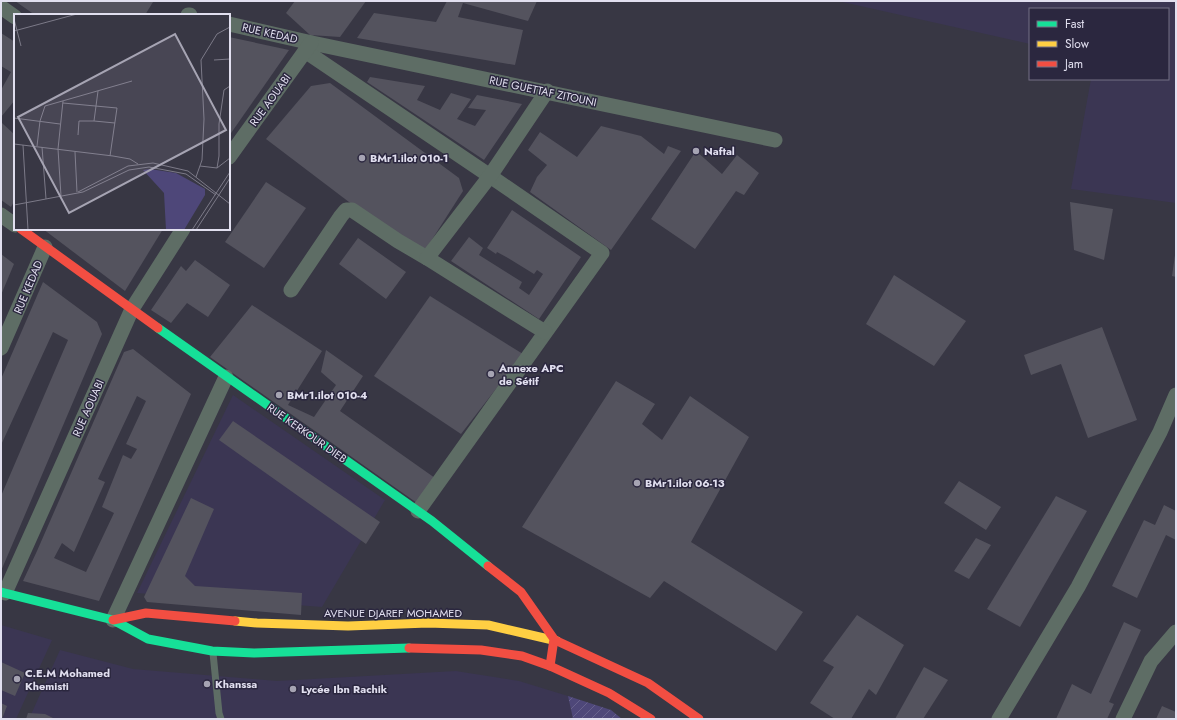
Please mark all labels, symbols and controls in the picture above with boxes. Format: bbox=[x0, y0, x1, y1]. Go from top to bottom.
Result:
legend bbox=[1029, 8, 1169, 80]
inset map bbox=[14, 14, 230, 230]
text: Fast bbox=[1065, 15, 1084, 33]
street label: RUE KEDAD bbox=[241, 19, 300, 47]
text: Slow bbox=[1065, 35, 1090, 53]
text: Jam bbox=[1063, 55, 1083, 73]
street label: RUE AOUABI bbox=[246, 71, 294, 129]
street label: RUE GUETTAF ZITOUNI bbox=[488, 72, 598, 110]
place label: Naftal bbox=[704, 143, 735, 159]
marker: Naftal bbox=[691, 146, 701, 156]
place label: BMr1.ilot 010-1 bbox=[370, 150, 448, 166]
marker: BMr1.ilot 010-1 bbox=[357, 153, 367, 163]
street label: RUE KEDAD bbox=[10, 257, 47, 316]
place label: Annexe APC de Sétif bbox=[498, 360, 564, 389]
marker: Annexe APC de Sétif bbox=[486, 369, 496, 379]
street label: RUE AOUABI bbox=[68, 377, 108, 439]
place label: BMr1.ilot 010-4 bbox=[287, 387, 368, 403]
marker: BMr1.ilot 010-4 bbox=[274, 390, 284, 400]
street label: RUE KERKOUR DIEB bbox=[264, 400, 350, 466]
place label: BMr1.ilot 06-13 bbox=[645, 475, 725, 491]
marker: BMr1.ilot 06-13 bbox=[632, 478, 642, 488]
street label: AVENUE DJAREF MOHAMED bbox=[324, 605, 462, 621]
place label: C.E.M Mohamed Khemisti bbox=[25, 665, 110, 694]
marker: C.E.M Mohamed Khemisti bbox=[12, 674, 22, 684]
place label: Khanssa bbox=[215, 676, 257, 692]
marker: Khanssa bbox=[202, 679, 212, 689]
place label: Lycée Ibn Rachik bbox=[301, 681, 388, 697]
marker: Lycée Ibn Rachik bbox=[288, 684, 298, 694]

